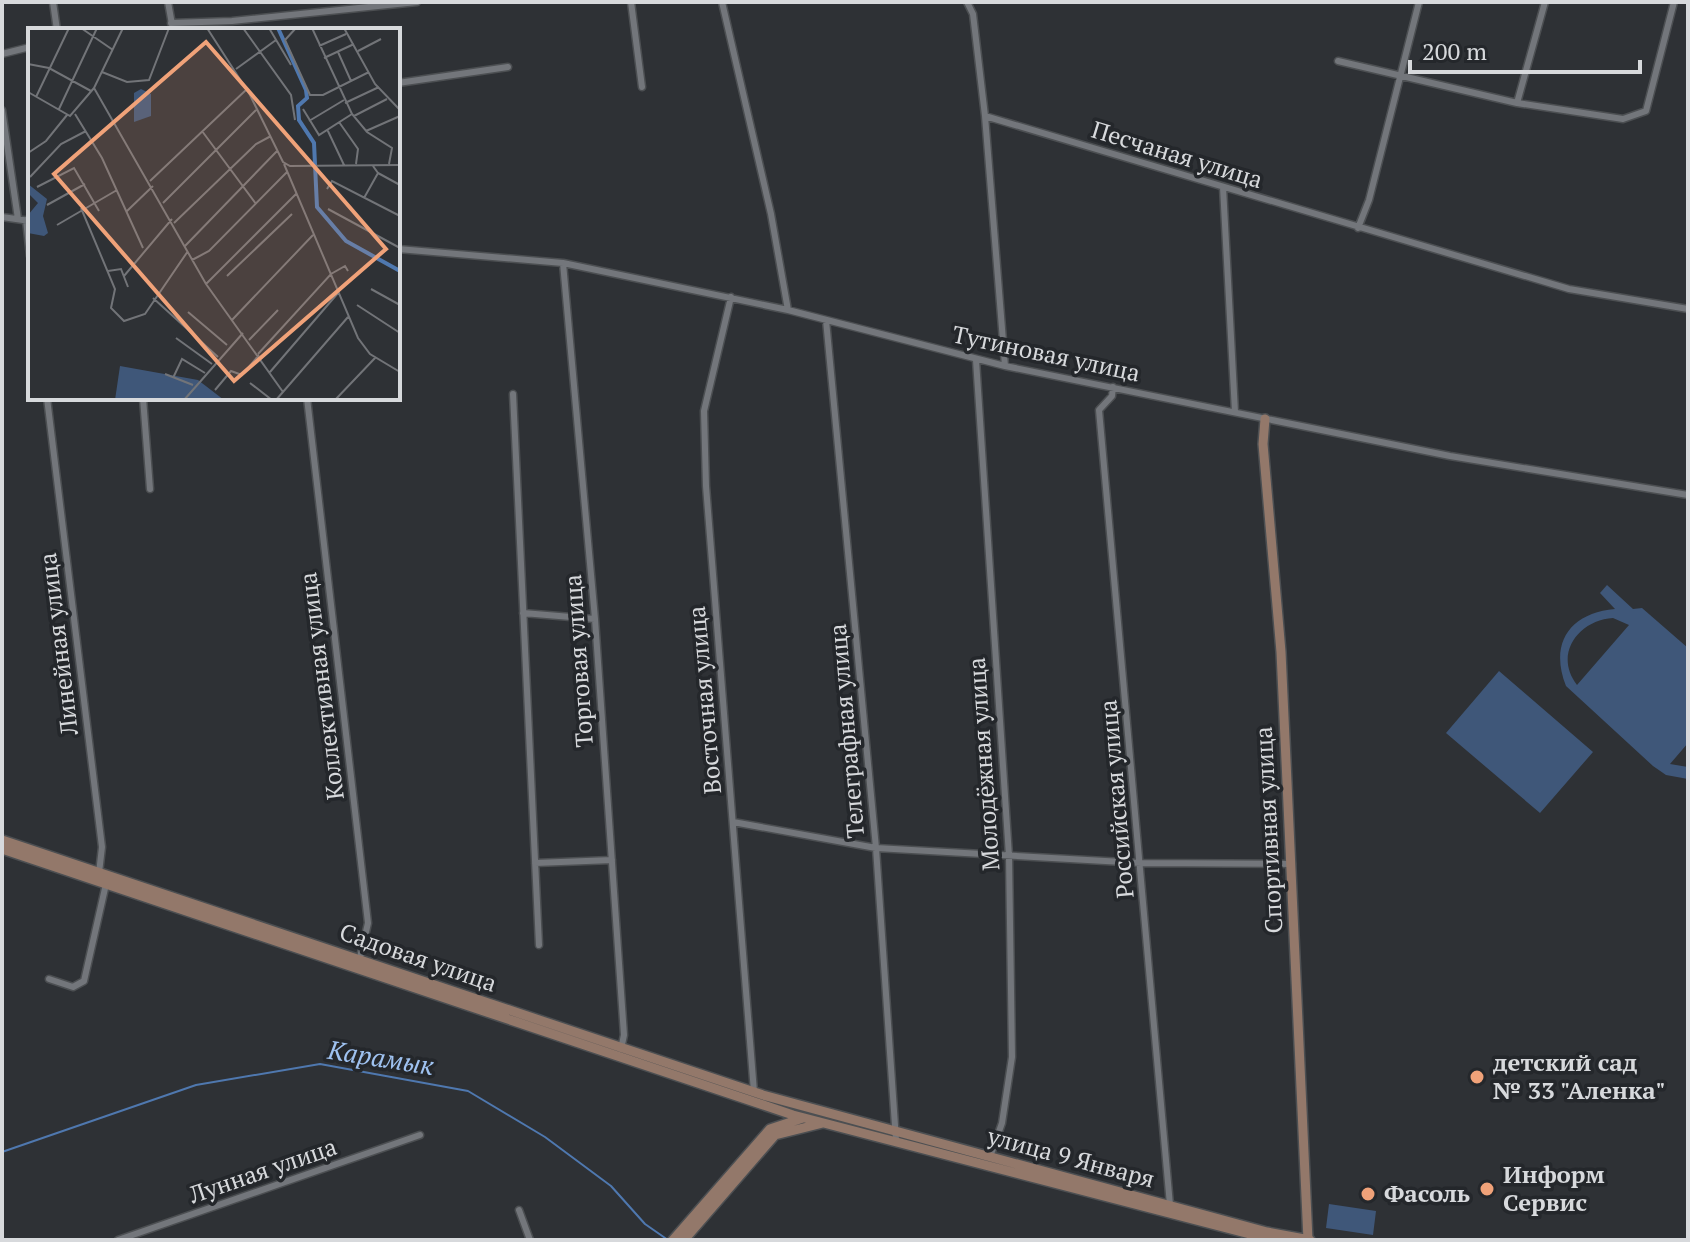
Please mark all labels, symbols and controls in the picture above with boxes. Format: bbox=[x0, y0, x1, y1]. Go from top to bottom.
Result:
scale bar bbox=[1410, 24, 1640, 74]
inset map bbox=[28, 28, 400, 400]
text: 200 m bbox=[1422, 35, 1487, 67]
street label: Песчаная улица bbox=[1088, 113, 1267, 195]
street label: Тутиновая улица bbox=[949, 318, 1143, 389]
street label: Линейная улица bbox=[31, 551, 85, 738]
street label: Коллективная улица bbox=[291, 571, 351, 802]
street label: Торговая улица bbox=[556, 574, 600, 749]
street label: Восточная улица bbox=[680, 605, 728, 795]
street label: Телеграфная улица bbox=[821, 623, 871, 840]
street label: Молодёжная улица bbox=[960, 656, 1006, 872]
street label: Российская улица bbox=[1091, 698, 1141, 900]
street label: Спортивная улица bbox=[1247, 726, 1289, 934]
street label: Садовая улица bbox=[336, 915, 501, 999]
water label: Карамык bbox=[325, 1032, 437, 1082]
place label: детский сад № 33 "Аленка" bbox=[1493, 1046, 1666, 1106]
marker: детский сад № 33 "Аленка" bbox=[1468, 1068, 1486, 1086]
street label: улица 9 Января bbox=[983, 1119, 1158, 1195]
street label: Лунная улица bbox=[184, 1130, 341, 1211]
place label: Информ Сервис bbox=[1503, 1158, 1605, 1218]
place label: Фасоль bbox=[1384, 1177, 1470, 1209]
marker: Информ Сервис bbox=[1478, 1180, 1496, 1198]
marker: Фасоль bbox=[1359, 1185, 1377, 1203]

